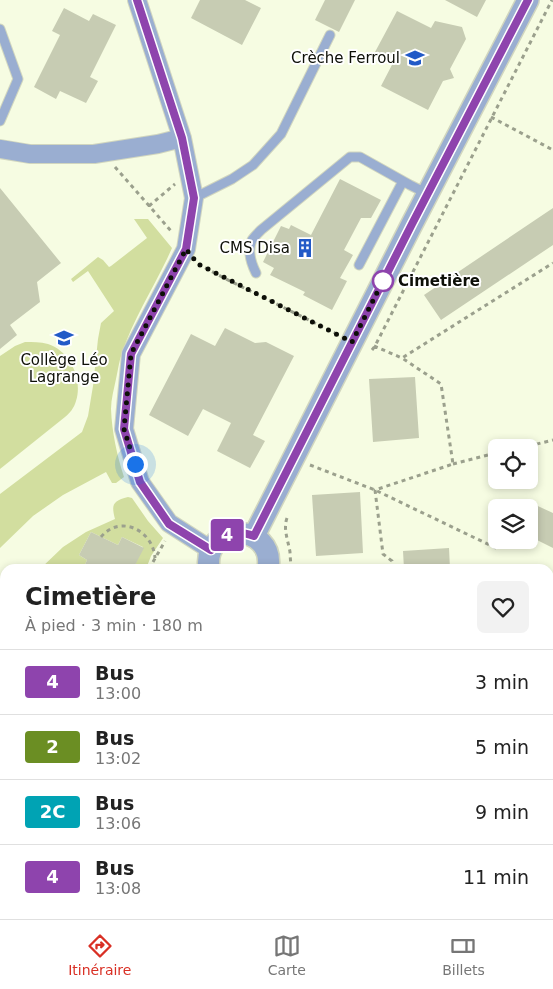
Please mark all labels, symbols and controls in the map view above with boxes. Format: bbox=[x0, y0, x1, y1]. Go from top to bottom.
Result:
school or university icon: Crèche Ferroul bbox=[404, 47, 426, 69]
place label: Crèche Ferroul bbox=[291, 49, 400, 67]
building icon: CMS Disa bbox=[294, 237, 316, 259]
place label: CMS Disa bbox=[220, 239, 290, 257]
marker: Cimetière bbox=[372, 270, 394, 292]
place label: Cimetière bbox=[398, 272, 480, 290]
school or university icon: Collège Léo Lagrange bbox=[53, 327, 75, 349]
place label: Collège Léo Lagrange bbox=[20, 351, 108, 386]
map controls bbox=[488, 439, 538, 549]
button: locate bbox=[488, 439, 538, 489]
your location bbox=[123, 452, 148, 477]
button: layers bbox=[488, 499, 538, 549]
line badge: 4 bbox=[211, 519, 243, 551]
text: 4 bbox=[221, 524, 233, 545]
button: heart bbox=[477, 581, 529, 633]
text: Cimetière bbox=[25, 583, 156, 611]
text: À pied · 3 min · 180 m bbox=[25, 616, 203, 635]
text: Bus bbox=[95, 662, 134, 684]
text: 4 bbox=[46, 671, 59, 692]
text: 3 min bbox=[475, 671, 529, 693]
text: 13:00 bbox=[95, 684, 141, 703]
text: Bus bbox=[95, 727, 134, 749]
text: 2 bbox=[46, 736, 59, 757]
text: 5 min bbox=[475, 736, 529, 758]
text: 13:02 bbox=[95, 749, 141, 768]
text: Bus bbox=[95, 792, 134, 814]
text: 2C bbox=[40, 801, 65, 822]
text: 9 min bbox=[475, 801, 529, 823]
text: 13:06 bbox=[95, 814, 141, 833]
text: Bus bbox=[95, 857, 134, 879]
text: 4 bbox=[46, 866, 59, 887]
text: 11 min bbox=[463, 866, 529, 888]
text: 13:08 bbox=[95, 879, 141, 898]
tab: Itinéraire bbox=[68, 932, 131, 978]
tab: Carte bbox=[268, 932, 306, 978]
tab: Billets bbox=[442, 932, 485, 978]

